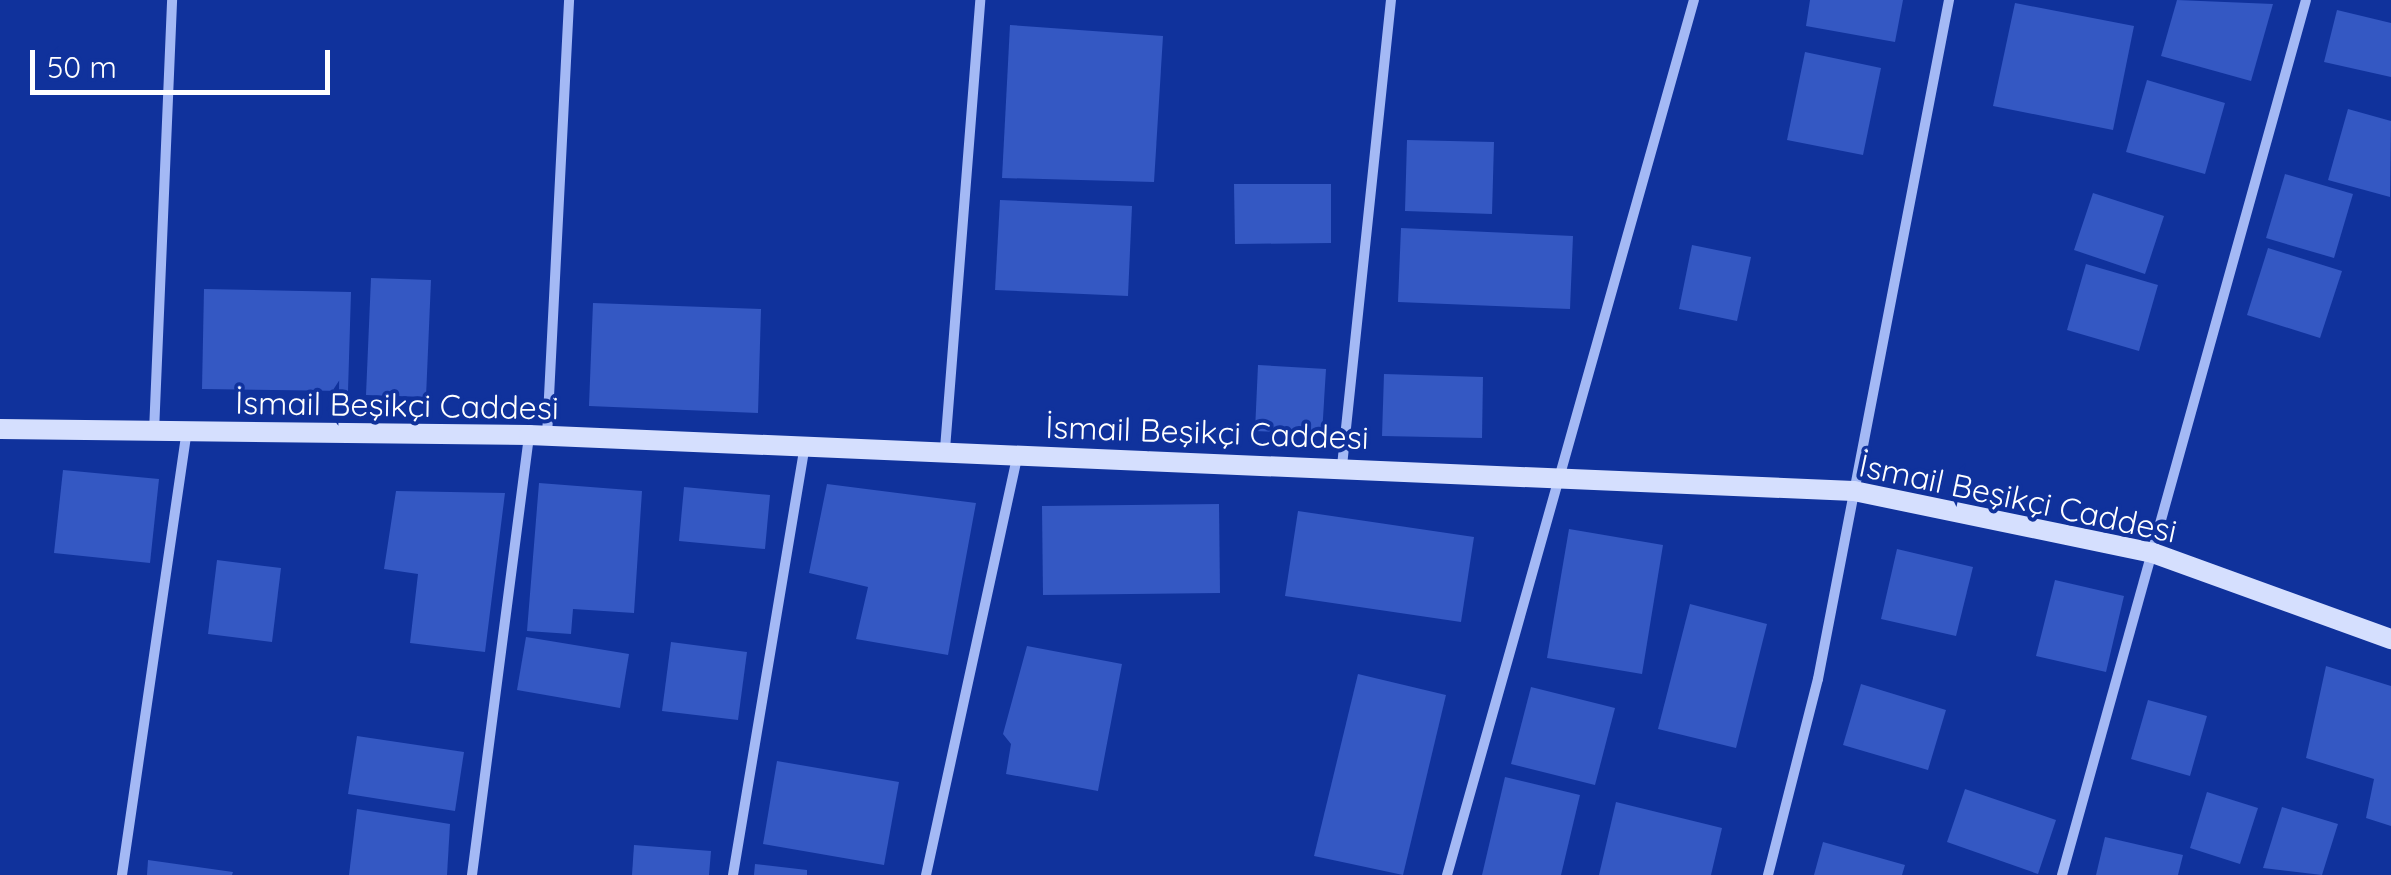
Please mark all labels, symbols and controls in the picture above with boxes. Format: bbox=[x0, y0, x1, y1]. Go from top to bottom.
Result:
scale bar bbox=[35, 30, 335, 92]
text: 50 m bbox=[47, 48, 117, 86]
street label: İsmail Beşikçi Caddesi bbox=[235, 383, 559, 427]
street label: İsmail Beşikçi Caddesi bbox=[1045, 407, 1369, 457]
street label: İsmail Beşikçi Caddesi bbox=[1856, 446, 2180, 550]

